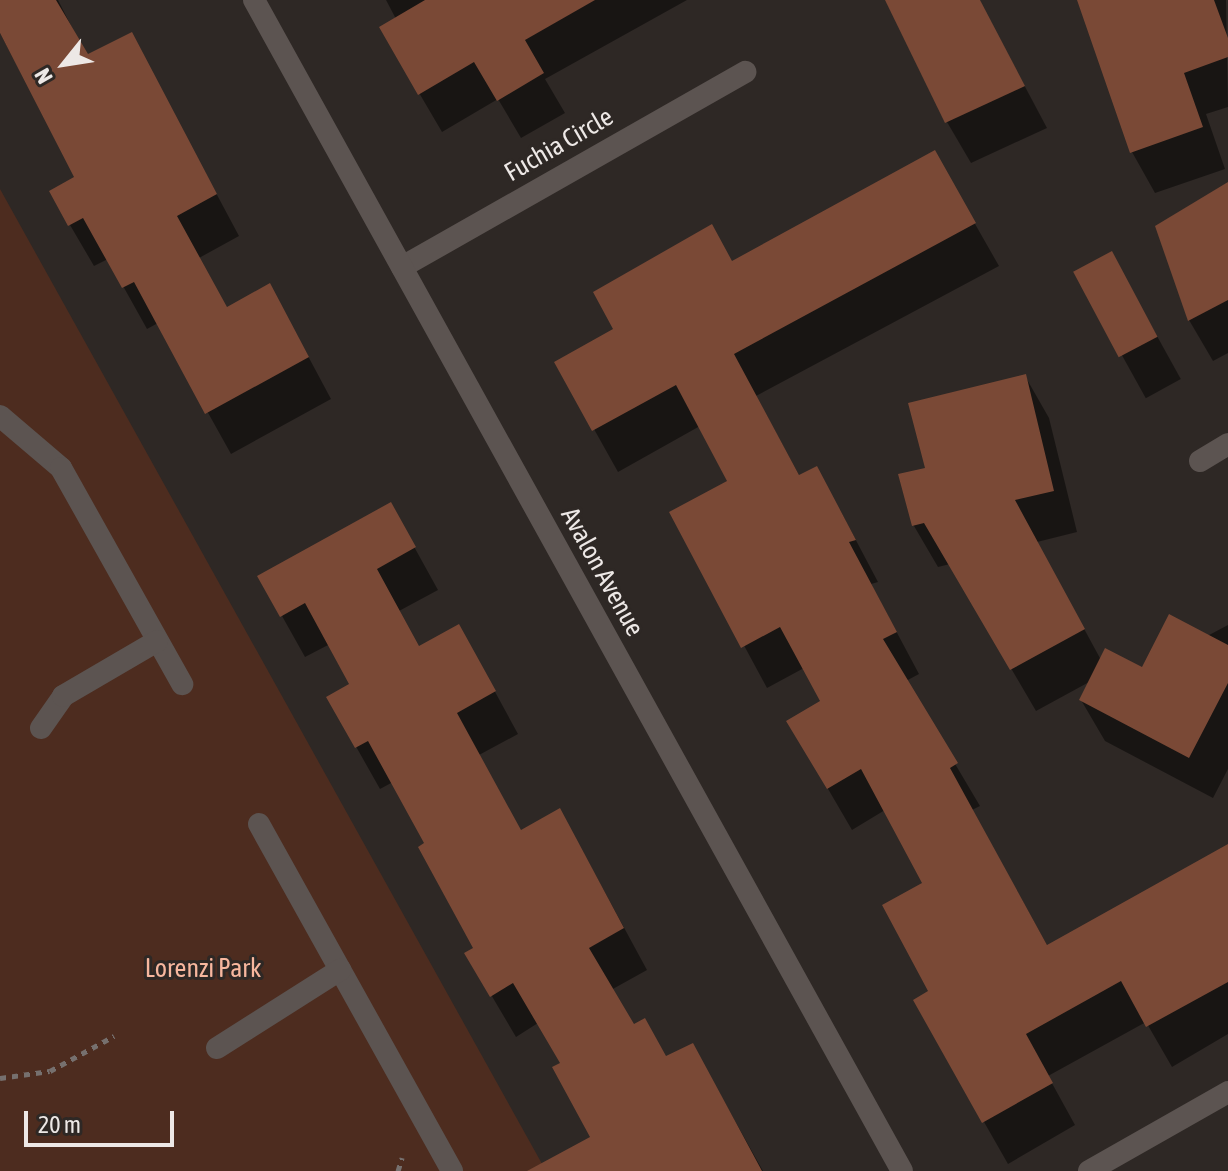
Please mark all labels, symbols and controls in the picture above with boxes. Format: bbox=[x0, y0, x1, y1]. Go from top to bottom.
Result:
north arrow bbox=[24, 24, 104, 104]
text: N bbox=[29, 64, 58, 88]
street label: Fuchia Circle bbox=[499, 101, 619, 189]
street label: Avalon Avenue bbox=[554, 502, 650, 642]
park label: Lorenzi Park bbox=[145, 953, 261, 985]
scale bar bbox=[28, 1095, 178, 1145]
text: 20 m bbox=[38, 1111, 81, 1138]

